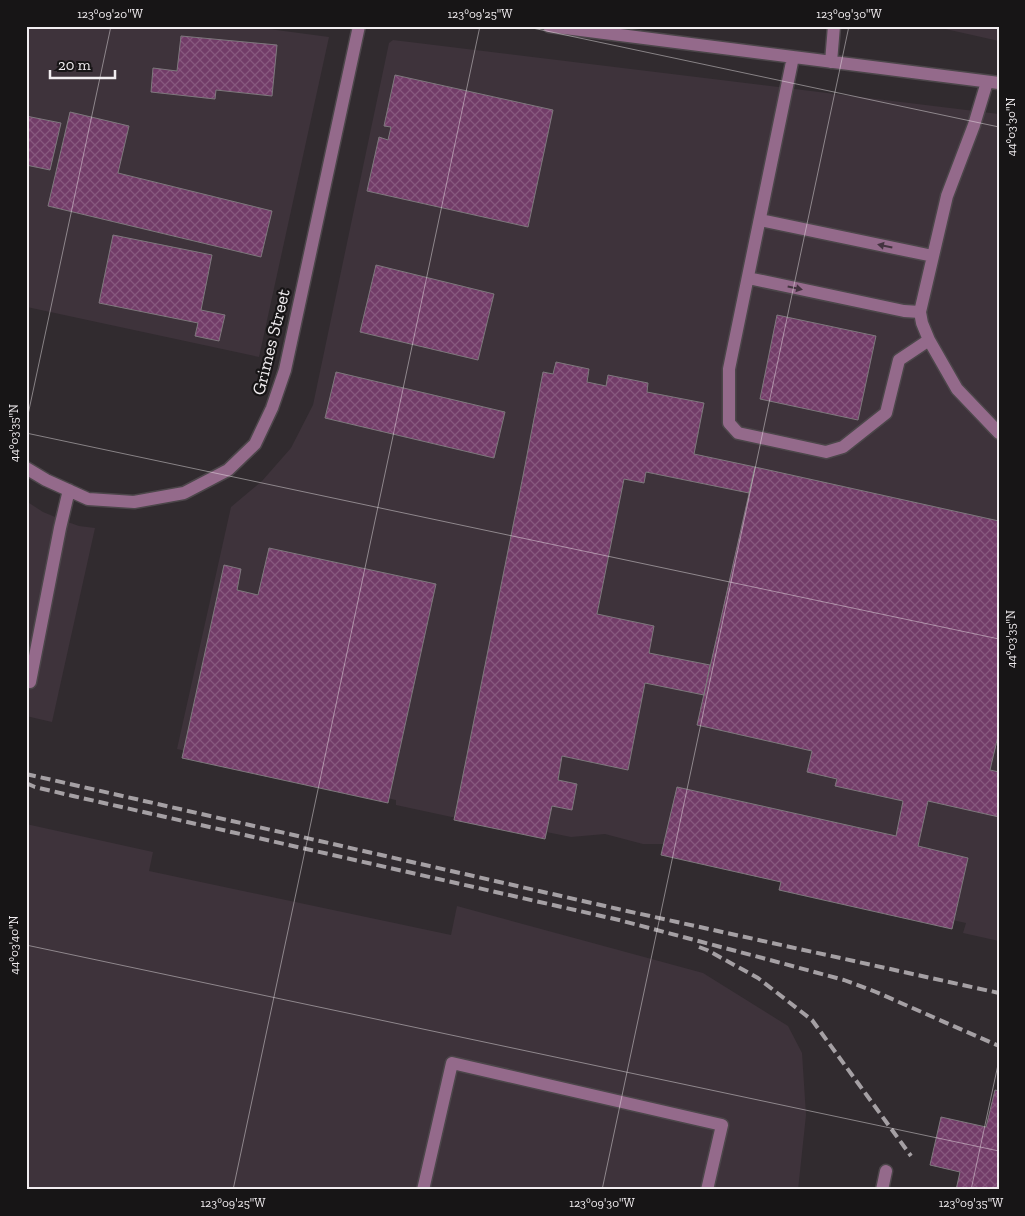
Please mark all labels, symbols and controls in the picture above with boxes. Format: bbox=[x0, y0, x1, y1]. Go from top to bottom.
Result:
text: 123°09'20"W bbox=[77, 7, 144, 21]
text: 123°09'25"W bbox=[448, 7, 513, 21]
text: 123°09'30"W bbox=[816, 7, 883, 21]
scale bar bbox=[50, 48, 115, 80]
text: 20 m bbox=[58, 56, 91, 74]
text: 44°03'30"N bbox=[1004, 98, 1018, 156]
one-way arrow bbox=[877, 242, 893, 250]
one-way arrow bbox=[788, 284, 803, 292]
street label: Grimes Street bbox=[247, 286, 295, 397]
text: 44°03'35"N bbox=[7, 404, 21, 462]
text: 44°03'35"N bbox=[1004, 610, 1018, 668]
text: 44°03'40"N bbox=[7, 915, 21, 974]
text: 123°09'25"W bbox=[201, 1196, 266, 1210]
text: 123°09'30"W bbox=[569, 1196, 636, 1210]
text: 123°09'35"W bbox=[939, 1196, 1004, 1210]

